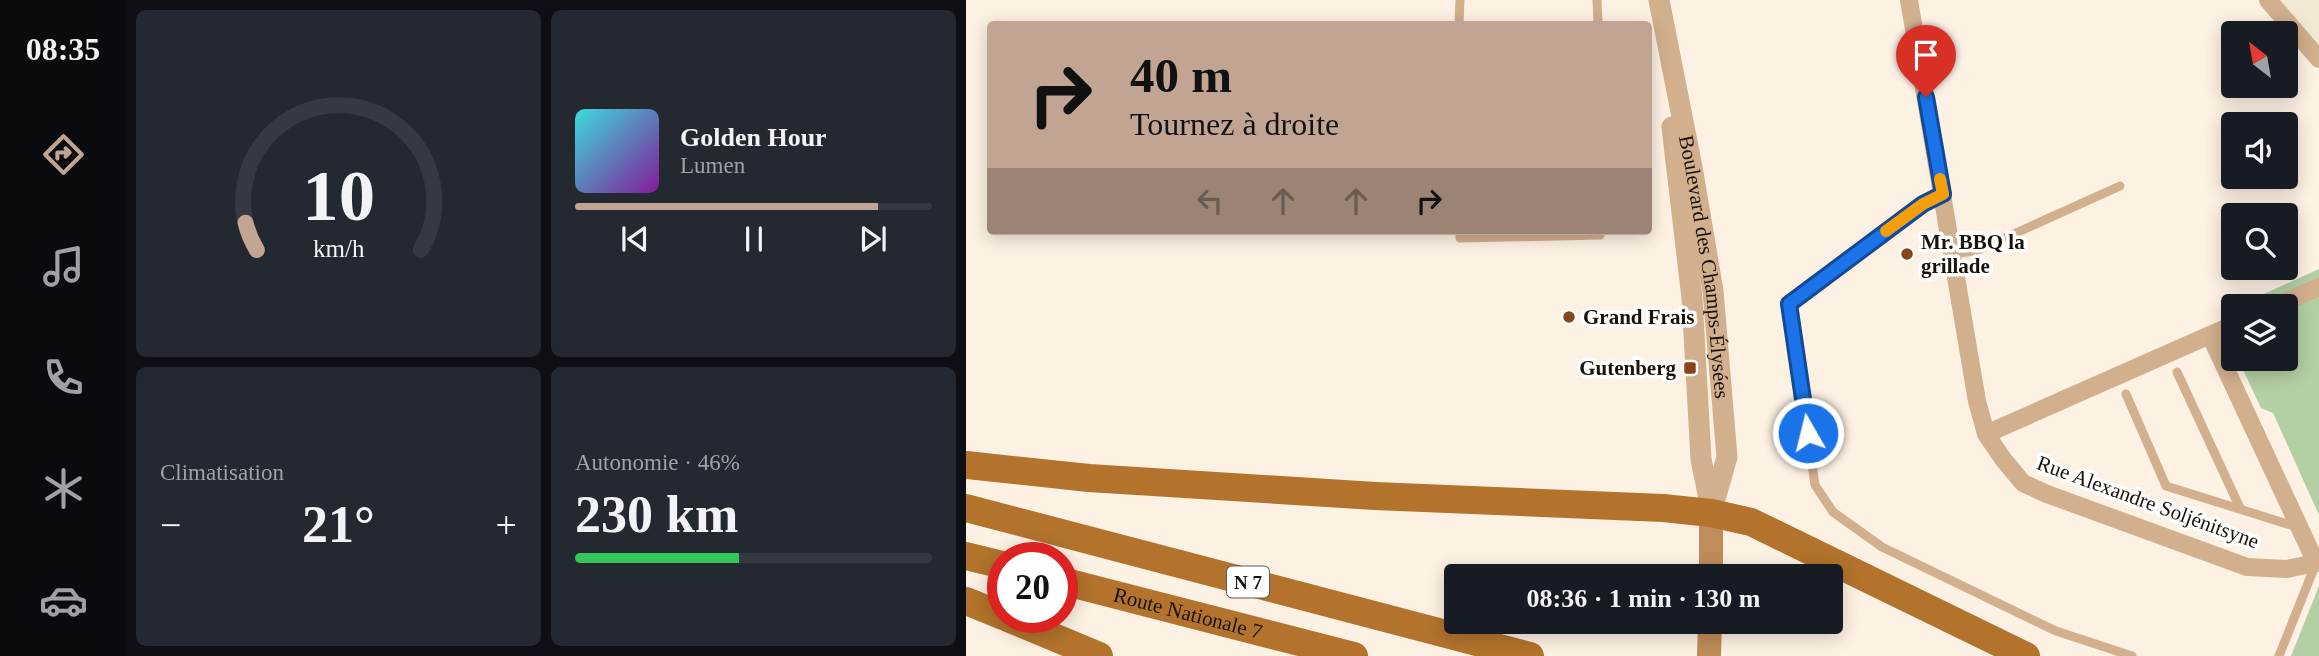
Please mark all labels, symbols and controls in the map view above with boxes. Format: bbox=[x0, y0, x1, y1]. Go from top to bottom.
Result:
north arrow bbox=[2221, 21, 2298, 98]
map controls bbox=[2221, 21, 2298, 371]
pin bbox=[1896, 25, 1956, 97]
text: 08:35 bbox=[26, 31, 100, 67]
icon: arrive bbox=[1907, 36, 1945, 74]
text: 40 m bbox=[1130, 48, 1232, 103]
icon: right bbox=[1015, 49, 1106, 140]
text: Tournez à droite bbox=[1130, 106, 1339, 142]
button: sound bbox=[2221, 112, 2298, 189]
text: Golden Hour bbox=[680, 123, 827, 152]
icon: directions bbox=[39, 130, 88, 179]
street label: Boulevard des Champs-Élysées bbox=[1674, 133, 1734, 400]
text: Lumen bbox=[680, 153, 745, 178]
text: 10 bbox=[302, 155, 375, 236]
icon: left bbox=[1191, 182, 1229, 220]
icon: ahead bbox=[1264, 182, 1302, 220]
icon: ahead bbox=[1337, 182, 1375, 220]
icon: right bbox=[1410, 182, 1448, 220]
button: search bbox=[2221, 203, 2298, 280]
icon: previous bbox=[616, 220, 654, 258]
icon: pause bbox=[735, 220, 773, 258]
icon: next bbox=[854, 220, 892, 258]
place label: Mr. BBQ la grillade bbox=[1921, 230, 2025, 278]
text: km/h bbox=[313, 235, 365, 262]
icon: music bbox=[39, 242, 88, 291]
marker: Mr. BBQ la grillade bbox=[1899, 246, 1915, 262]
button: layers bbox=[2221, 294, 2298, 371]
place label: Grand Frais bbox=[1583, 305, 1694, 329]
marker: Grand Frais bbox=[1561, 309, 1577, 325]
icon: phone bbox=[39, 353, 88, 402]
place label: Gutenberg bbox=[1579, 356, 1676, 380]
marker: Gutenberg bbox=[1682, 360, 1698, 376]
position arrow bbox=[1771, 396, 1845, 470]
text: Autonomie · 46% bbox=[575, 450, 740, 475]
street label: Rue Alexandre Soljénitsyne bbox=[2034, 451, 2262, 553]
text: Climatisation bbox=[160, 460, 284, 485]
icon: climate bbox=[39, 464, 88, 513]
text: 230 km bbox=[575, 486, 738, 543]
text: 21° bbox=[302, 496, 375, 553]
text: − bbox=[160, 504, 181, 546]
text: + bbox=[496, 504, 517, 546]
speed limit sign: 20 bbox=[987, 542, 1078, 633]
road number: N 7 bbox=[1227, 566, 1269, 597]
icon: car bbox=[39, 576, 88, 625]
street label: Route Nationale 7 bbox=[1111, 583, 1265, 644]
text: 08:36 · 1 min · 130 m bbox=[1527, 584, 1761, 613]

